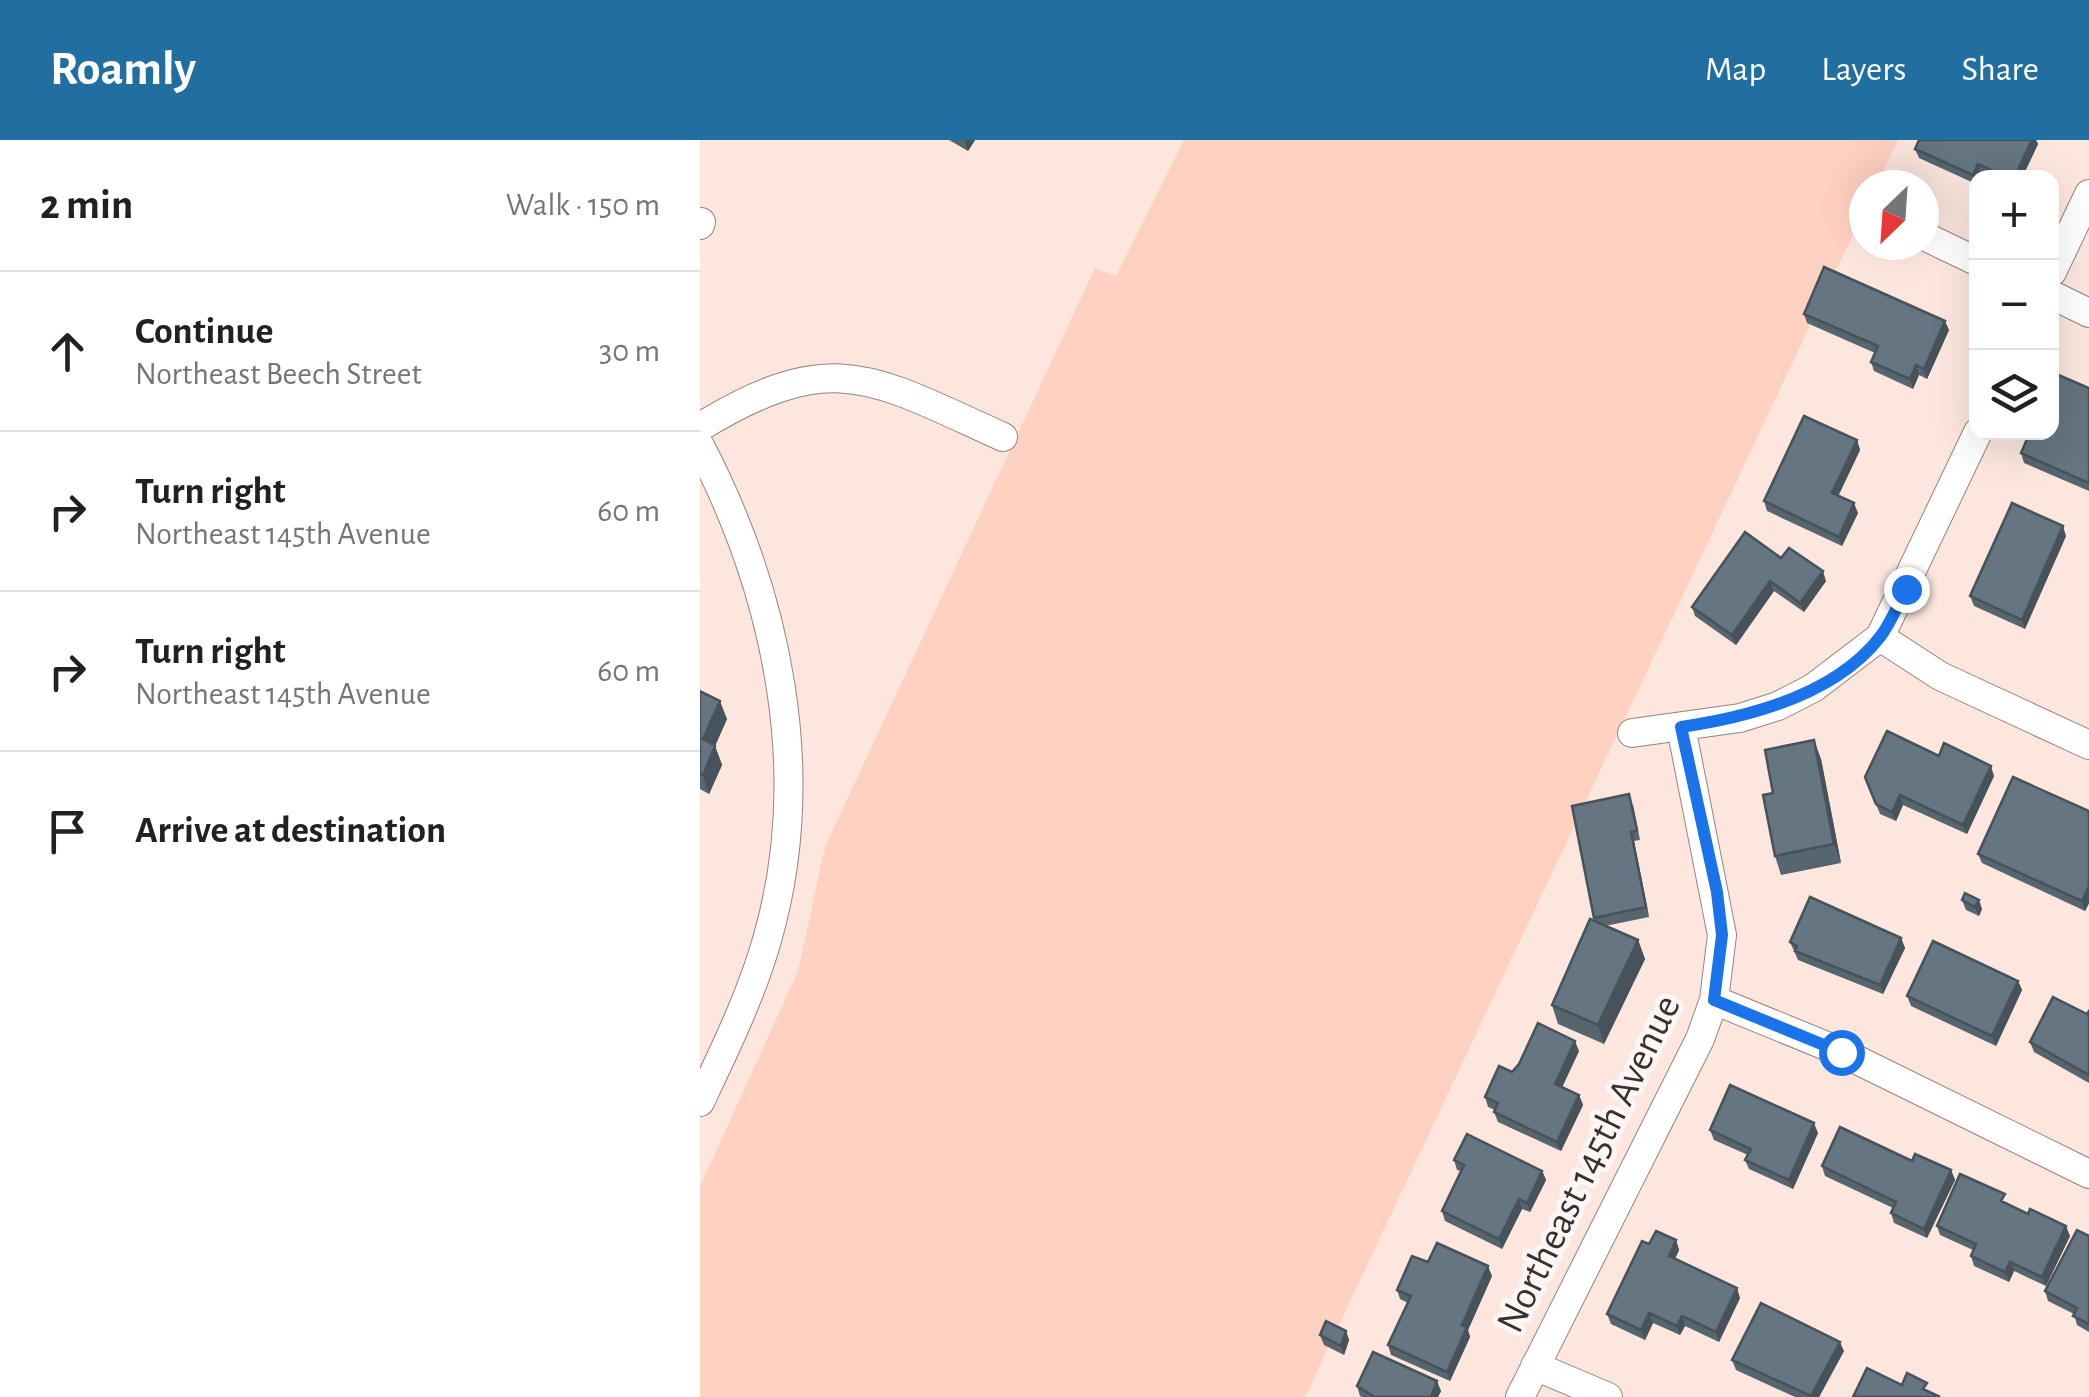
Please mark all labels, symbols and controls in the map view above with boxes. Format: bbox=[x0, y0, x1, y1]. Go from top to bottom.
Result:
text: Roamly bbox=[50, 46, 196, 94]
text: Map bbox=[1705, 52, 1766, 87]
text: Layers bbox=[1821, 52, 1906, 87]
text: Share bbox=[1961, 52, 2039, 87]
north arrow bbox=[1849, 170, 1939, 260]
map controls bbox=[1969, 170, 2059, 440]
button: + bbox=[1969, 170, 2059, 260]
text: 2 min bbox=[40, 184, 133, 226]
text: Walk · 150 m bbox=[506, 189, 660, 221]
button: − bbox=[1969, 260, 2059, 350]
text: Continue bbox=[135, 313, 273, 351]
icon: ahead bbox=[40, 324, 95, 379]
text: 30 m bbox=[599, 335, 660, 367]
button: layers bbox=[1969, 350, 2059, 440]
text: Northeast Beech Street bbox=[135, 358, 422, 390]
text: Turn right bbox=[135, 473, 285, 511]
icon: right bbox=[40, 484, 95, 539]
text: 60 m bbox=[597, 495, 660, 527]
text: Northeast 145th Avenue bbox=[135, 518, 431, 550]
route end bbox=[1884, 567, 1930, 613]
text: Turn right bbox=[135, 633, 285, 671]
icon: right bbox=[40, 644, 95, 699]
text: 60 m bbox=[597, 655, 660, 687]
text: Northeast 145th Avenue bbox=[135, 678, 431, 710]
icon: arrive bbox=[40, 804, 95, 859]
text: Arrive at destination bbox=[135, 812, 446, 850]
street label: Northeast 145th Avenue bbox=[1490, 989, 1688, 1339]
route start bbox=[1819, 1030, 1865, 1076]

